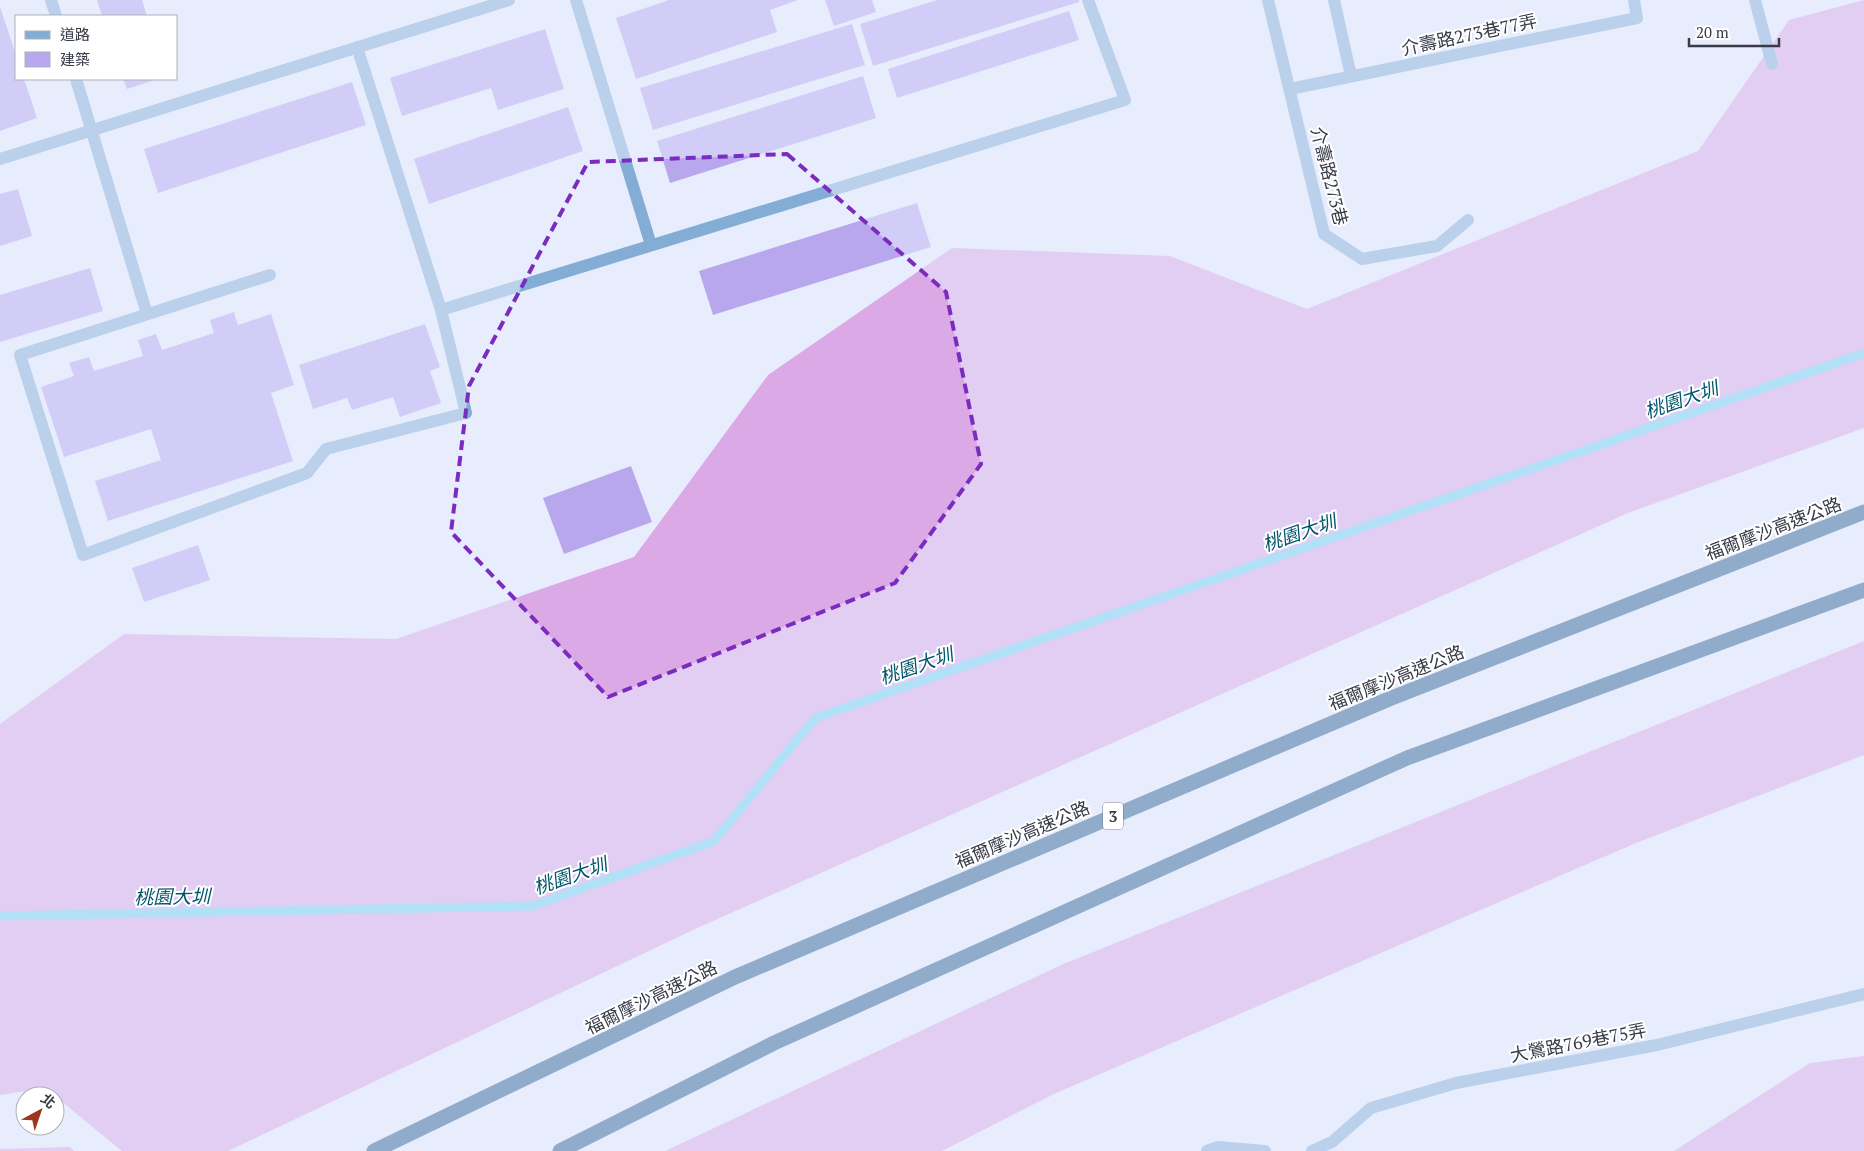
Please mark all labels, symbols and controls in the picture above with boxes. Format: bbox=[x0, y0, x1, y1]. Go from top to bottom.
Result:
street label: 介壽路273巷77弄 bbox=[1399, 8, 1539, 60]
legend bbox=[15, 15, 178, 80]
scale bar bbox=[1689, 15, 1779, 47]
text: 20 m bbox=[1696, 22, 1729, 42]
text: 道路 bbox=[60, 24, 90, 44]
text: 建築 bbox=[60, 49, 90, 69]
street label: 介壽路273巷 bbox=[1306, 124, 1354, 228]
water label: 桃園大圳 bbox=[1641, 374, 1724, 423]
street label: 福爾摩沙高速公路 bbox=[1701, 491, 1845, 565]
water label: 桃園大圳 bbox=[1259, 507, 1342, 556]
street label: 福爾摩沙高速公路 bbox=[1325, 639, 1467, 715]
water label: 桃園大圳 bbox=[876, 640, 959, 689]
street label: 福爾摩沙高速公路 bbox=[951, 795, 1093, 873]
road number: 3 bbox=[1103, 802, 1123, 829]
water label: 桃園大圳 bbox=[530, 850, 613, 899]
water label: 桃園大圳 bbox=[134, 883, 213, 909]
street label: 福爾摩沙高速公路 bbox=[581, 955, 721, 1039]
street label: 大鶯路769巷75弄 bbox=[1508, 1017, 1648, 1067]
north arrow bbox=[15, 1086, 65, 1136]
text: 北 bbox=[37, 1089, 60, 1112]

